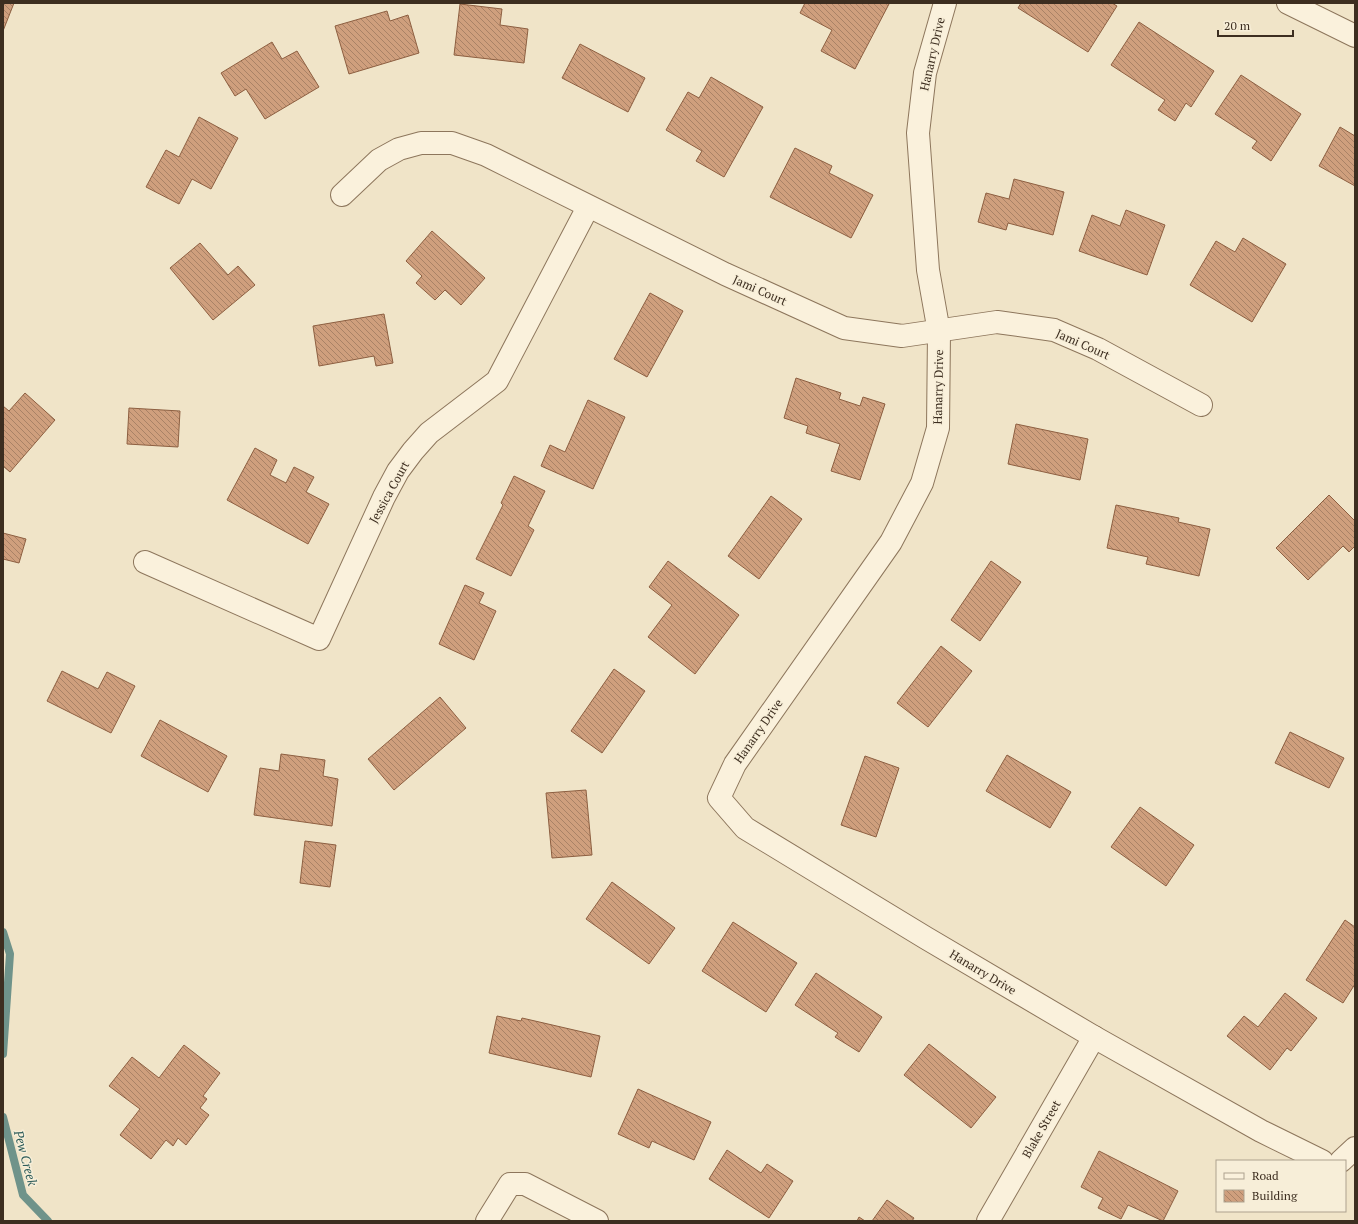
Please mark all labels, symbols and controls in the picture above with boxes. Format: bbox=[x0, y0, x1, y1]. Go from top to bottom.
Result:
scale bar bbox=[1218, 12, 1293, 38]
street label: Hanarry Drive bbox=[916, 16, 948, 92]
text: 20 m bbox=[1224, 18, 1251, 33]
street label: Jami Court bbox=[731, 272, 790, 309]
street label: Jami Court bbox=[1054, 326, 1113, 363]
street label: Hanarry Drive bbox=[930, 349, 946, 425]
street label: Jessica Court bbox=[366, 458, 412, 526]
street label: Hanarry Drive bbox=[730, 696, 786, 766]
street label: Hanarry Drive bbox=[947, 946, 1019, 998]
street label: Blake Street bbox=[1018, 1097, 1064, 1160]
water label: Pew Creek bbox=[10, 1127, 42, 1188]
legend bbox=[1216, 1160, 1346, 1212]
text: Road bbox=[1252, 1168, 1279, 1183]
text: Building bbox=[1252, 1188, 1298, 1203]

